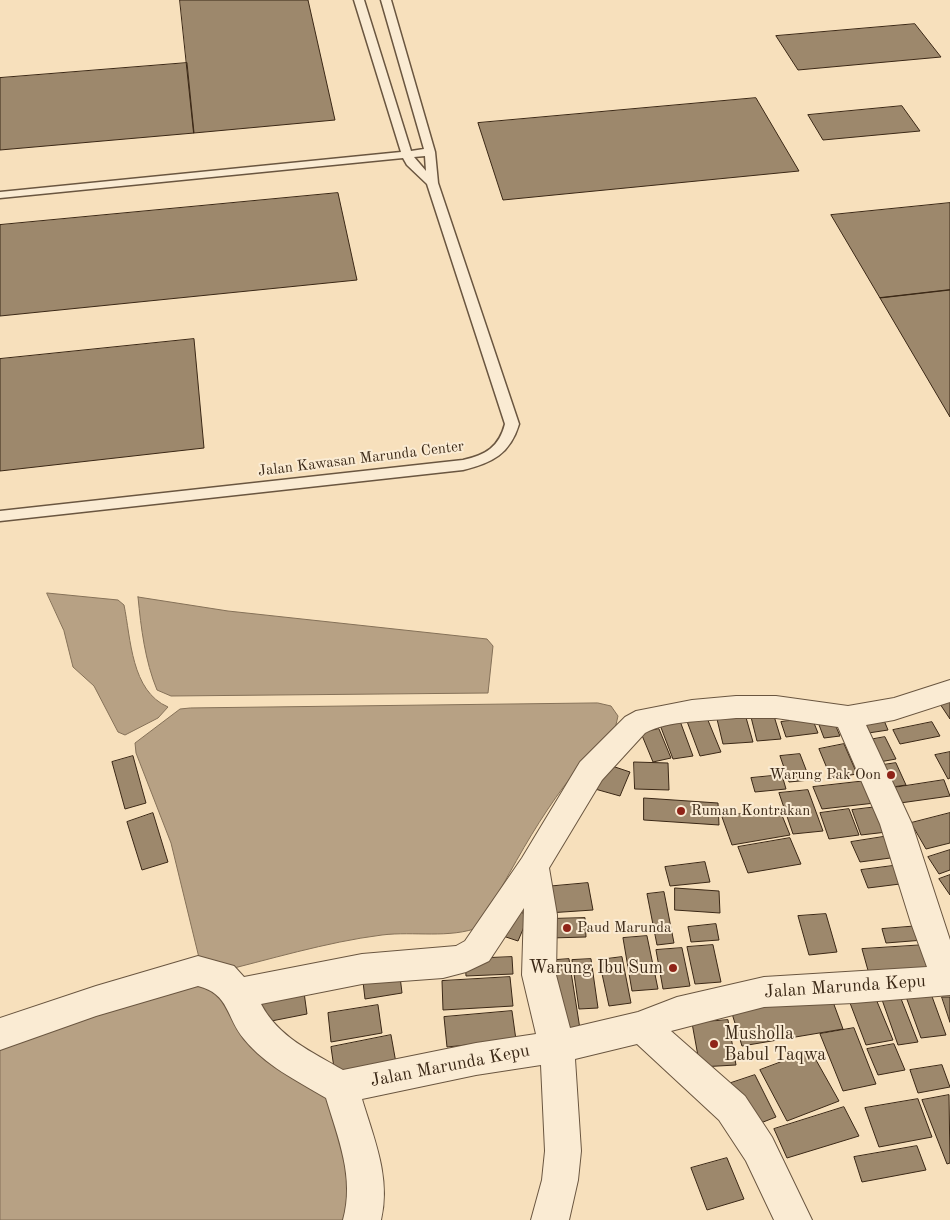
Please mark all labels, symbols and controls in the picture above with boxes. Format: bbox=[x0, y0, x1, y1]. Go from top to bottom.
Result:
street label: Jalan Kawasan Marunda Center bbox=[257, 437, 465, 481]
place label: Warung Pak Oon bbox=[769, 766, 881, 784]
marker: Warung Pak Oon bbox=[885, 769, 897, 781]
place label: Ruman Kontrakan bbox=[691, 802, 810, 820]
marker: Ruman Kontrakan bbox=[675, 805, 687, 817]
place label: Paud Marunda bbox=[577, 919, 671, 937]
marker: Paud Marunda bbox=[561, 922, 573, 934]
place label: Warung Ibu Sum bbox=[529, 957, 663, 979]
marker: Warung Ibu Sum bbox=[667, 962, 679, 974]
street label: Jalan Marunda Kepu bbox=[763, 971, 927, 1003]
place label: Musholla Babul Taqwa bbox=[724, 1023, 826, 1066]
marker: Musholla Babul Taqwa bbox=[708, 1038, 720, 1050]
street label: Jalan Marunda Kepu bbox=[368, 1040, 532, 1092]

